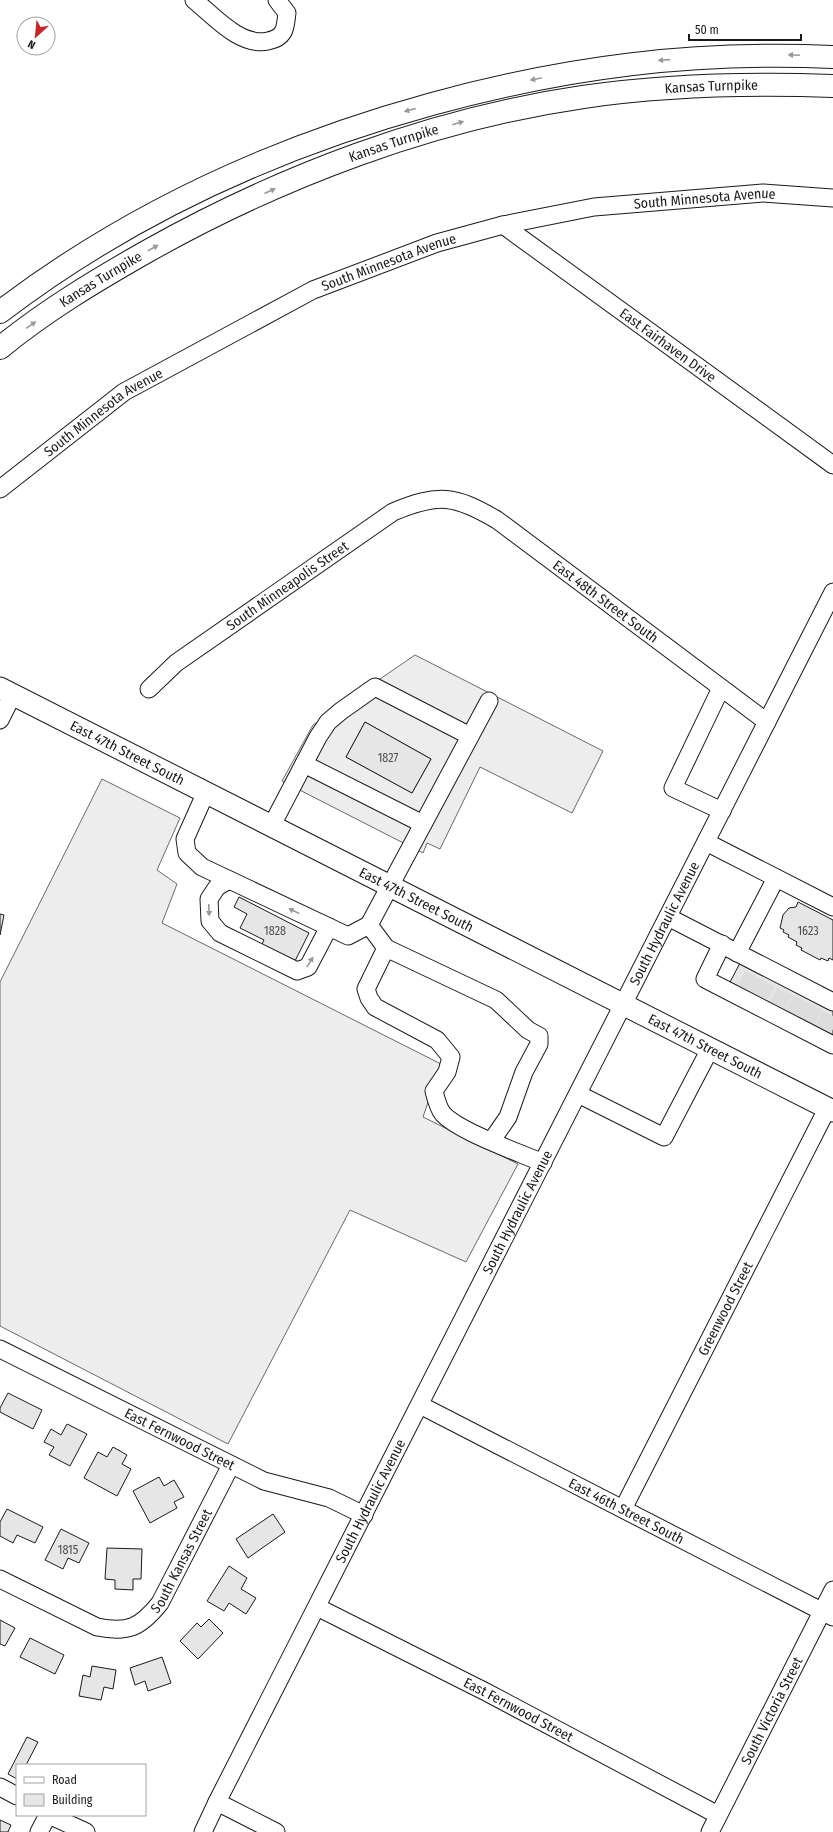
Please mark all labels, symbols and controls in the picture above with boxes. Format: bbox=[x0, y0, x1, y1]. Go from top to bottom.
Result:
north arrow bbox=[16, 16, 56, 56]
scale bar bbox=[689, 16, 801, 42]
text: 50 m bbox=[695, 23, 719, 37]
text: N bbox=[26, 37, 38, 52]
one-way arrow bbox=[787, 52, 800, 58]
one-way arrow bbox=[658, 57, 670, 64]
one-way arrow bbox=[529, 76, 542, 82]
street label: Kansas Turnpike bbox=[664, 77, 758, 97]
one-way arrow bbox=[403, 107, 415, 113]
one-way arrow bbox=[452, 120, 464, 126]
street label: Kansas Turnpike bbox=[347, 121, 441, 166]
street label: South Minnesota Avenue bbox=[633, 185, 776, 213]
one-way arrow bbox=[264, 187, 276, 193]
street label: South Minnesota Avenue bbox=[319, 230, 458, 295]
one-way arrow bbox=[147, 245, 159, 252]
street label: Kansas Turnpike bbox=[56, 248, 145, 311]
street label: East Fairhaven Drive bbox=[616, 305, 719, 386]
one-way arrow bbox=[26, 321, 37, 329]
street label: South Minnesota Avenue bbox=[41, 365, 166, 460]
street label: South Minneapolis Street bbox=[223, 537, 352, 634]
street label: East 48th Street South bbox=[549, 557, 662, 647]
street label: East 47th Street South bbox=[67, 717, 187, 789]
house number: 1827 bbox=[378, 751, 398, 765]
street label: South Hydraulic Avenue bbox=[626, 859, 703, 988]
street label: East 47th Street South bbox=[356, 864, 476, 936]
one-way arrow bbox=[206, 904, 213, 916]
one-way arrow bbox=[288, 908, 299, 914]
house number: 1828 bbox=[264, 924, 286, 938]
house number: 1623 bbox=[797, 924, 819, 938]
one-way arrow bbox=[307, 956, 314, 968]
street label: East 47th Street South bbox=[645, 1011, 765, 1083]
street label: South Hydraulic Avenue bbox=[479, 1148, 556, 1277]
street label: Greenwood Street bbox=[695, 1259, 757, 1359]
street label: East Fernwood Street bbox=[122, 1405, 238, 1474]
street label: South Hydraulic Avenue bbox=[332, 1436, 409, 1566]
street label: East 46th Street South bbox=[566, 1475, 687, 1548]
street label: South Kansas Street bbox=[147, 1506, 216, 1617]
house number: 1815 bbox=[58, 1543, 79, 1557]
street label: South Victoria Street bbox=[738, 1654, 807, 1768]
street label: East Fernwood Street bbox=[461, 1674, 576, 1746]
legend bbox=[16, 1764, 146, 1816]
text: Road bbox=[52, 1773, 77, 1787]
text: Building bbox=[52, 1793, 93, 1807]

